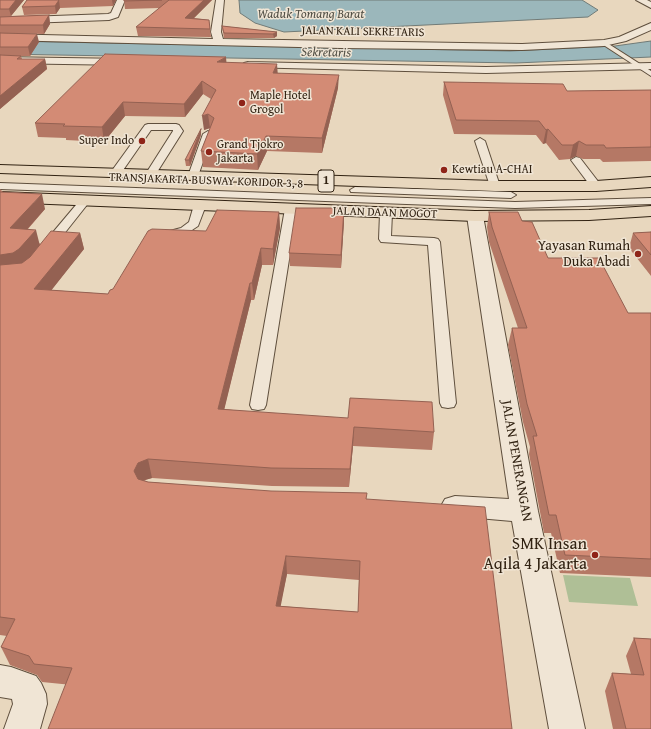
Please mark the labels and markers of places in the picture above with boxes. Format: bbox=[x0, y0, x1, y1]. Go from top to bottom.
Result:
place label: Maple Hotel Grogol bbox=[250, 89, 311, 117]
marker: Maple Hotel Grogol bbox=[237, 98, 247, 108]
place label: Super Indo bbox=[79, 134, 134, 148]
marker: Super Indo bbox=[137, 136, 147, 146]
place label: Grand Tjokro Jakarta bbox=[217, 138, 283, 166]
marker: Grand Tjokro Jakarta bbox=[204, 147, 214, 157]
place label: Kewtiau A-CHAI bbox=[452, 163, 533, 177]
marker: Kewtiau A-CHAI bbox=[439, 165, 449, 175]
place label: Yayasan Rumah Duka Abadi bbox=[538, 238, 630, 270]
marker: Yayasan Rumah Duka Abadi bbox=[633, 249, 643, 259]
place label: SMK Insan Aqila 4 Jakarta bbox=[483, 535, 587, 575]
marker: SMK Insan Aqila 4 Jakarta bbox=[590, 550, 600, 560]

